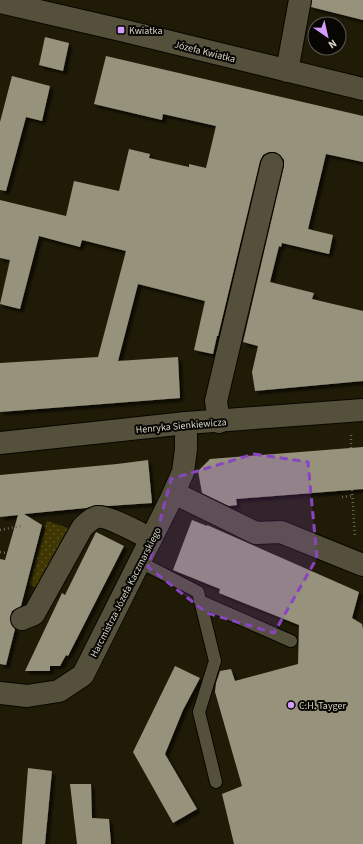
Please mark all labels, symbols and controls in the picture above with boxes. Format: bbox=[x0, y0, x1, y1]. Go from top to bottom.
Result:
north arrow bbox=[307, 16, 347, 56]
place label: Kwiatka bbox=[129, 24, 162, 38]
marker: Kwiatka bbox=[116, 25, 126, 35]
text: N bbox=[325, 36, 340, 52]
street label: Józefa Kwiatka bbox=[173, 38, 237, 66]
street label: Henryka Sienkiewicza bbox=[135, 415, 227, 437]
street label: Harcmistrza Józefa Kaczmarskiego bbox=[87, 525, 165, 660]
place label: C.H. Tayger bbox=[299, 699, 346, 713]
marker: C.H. Tayger bbox=[286, 700, 296, 710]

